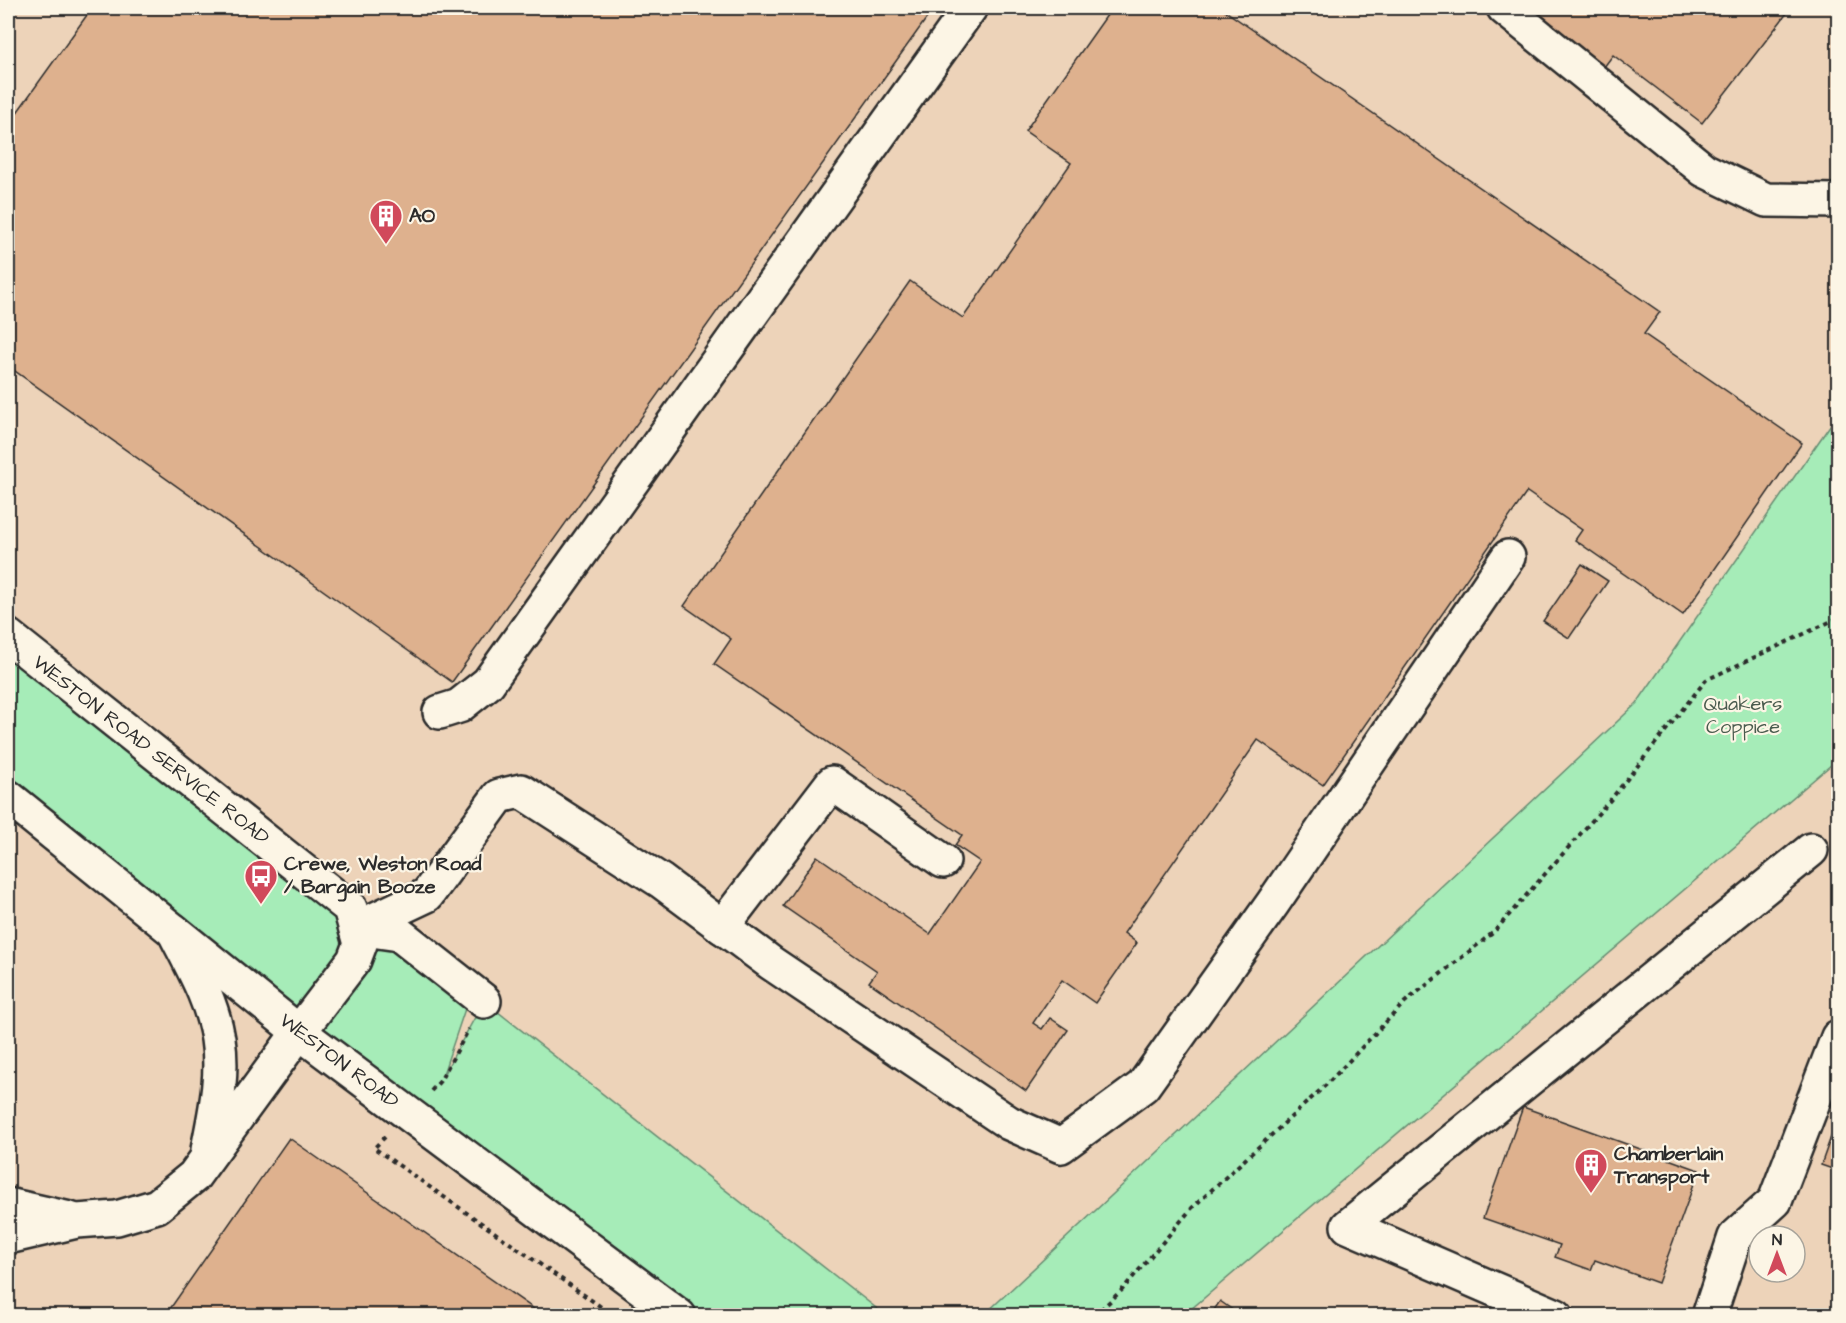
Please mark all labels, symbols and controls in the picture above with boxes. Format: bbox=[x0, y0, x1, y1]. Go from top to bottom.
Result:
building icon: AO bbox=[368, 198, 404, 245]
place label: AO bbox=[409, 202, 436, 230]
street label: WESTON ROAD SERVICE ROAD bbox=[27, 649, 275, 851]
park label: Quakers Coppice bbox=[1704, 690, 1782, 741]
place label: Crewe, Weston Road / Bargain Booze bbox=[284, 850, 482, 902]
bus stop icon: Crewe, Weston Road / Bargain Booze bbox=[243, 858, 279, 905]
street label: WESTON ROAD bbox=[273, 1007, 405, 1115]
place label: Chamberlain Transport bbox=[1613, 1140, 1723, 1191]
building icon: Chamberlain Transport bbox=[1573, 1147, 1609, 1194]
north arrow bbox=[1747, 1224, 1807, 1284]
text: N bbox=[1772, 1229, 1782, 1251]

